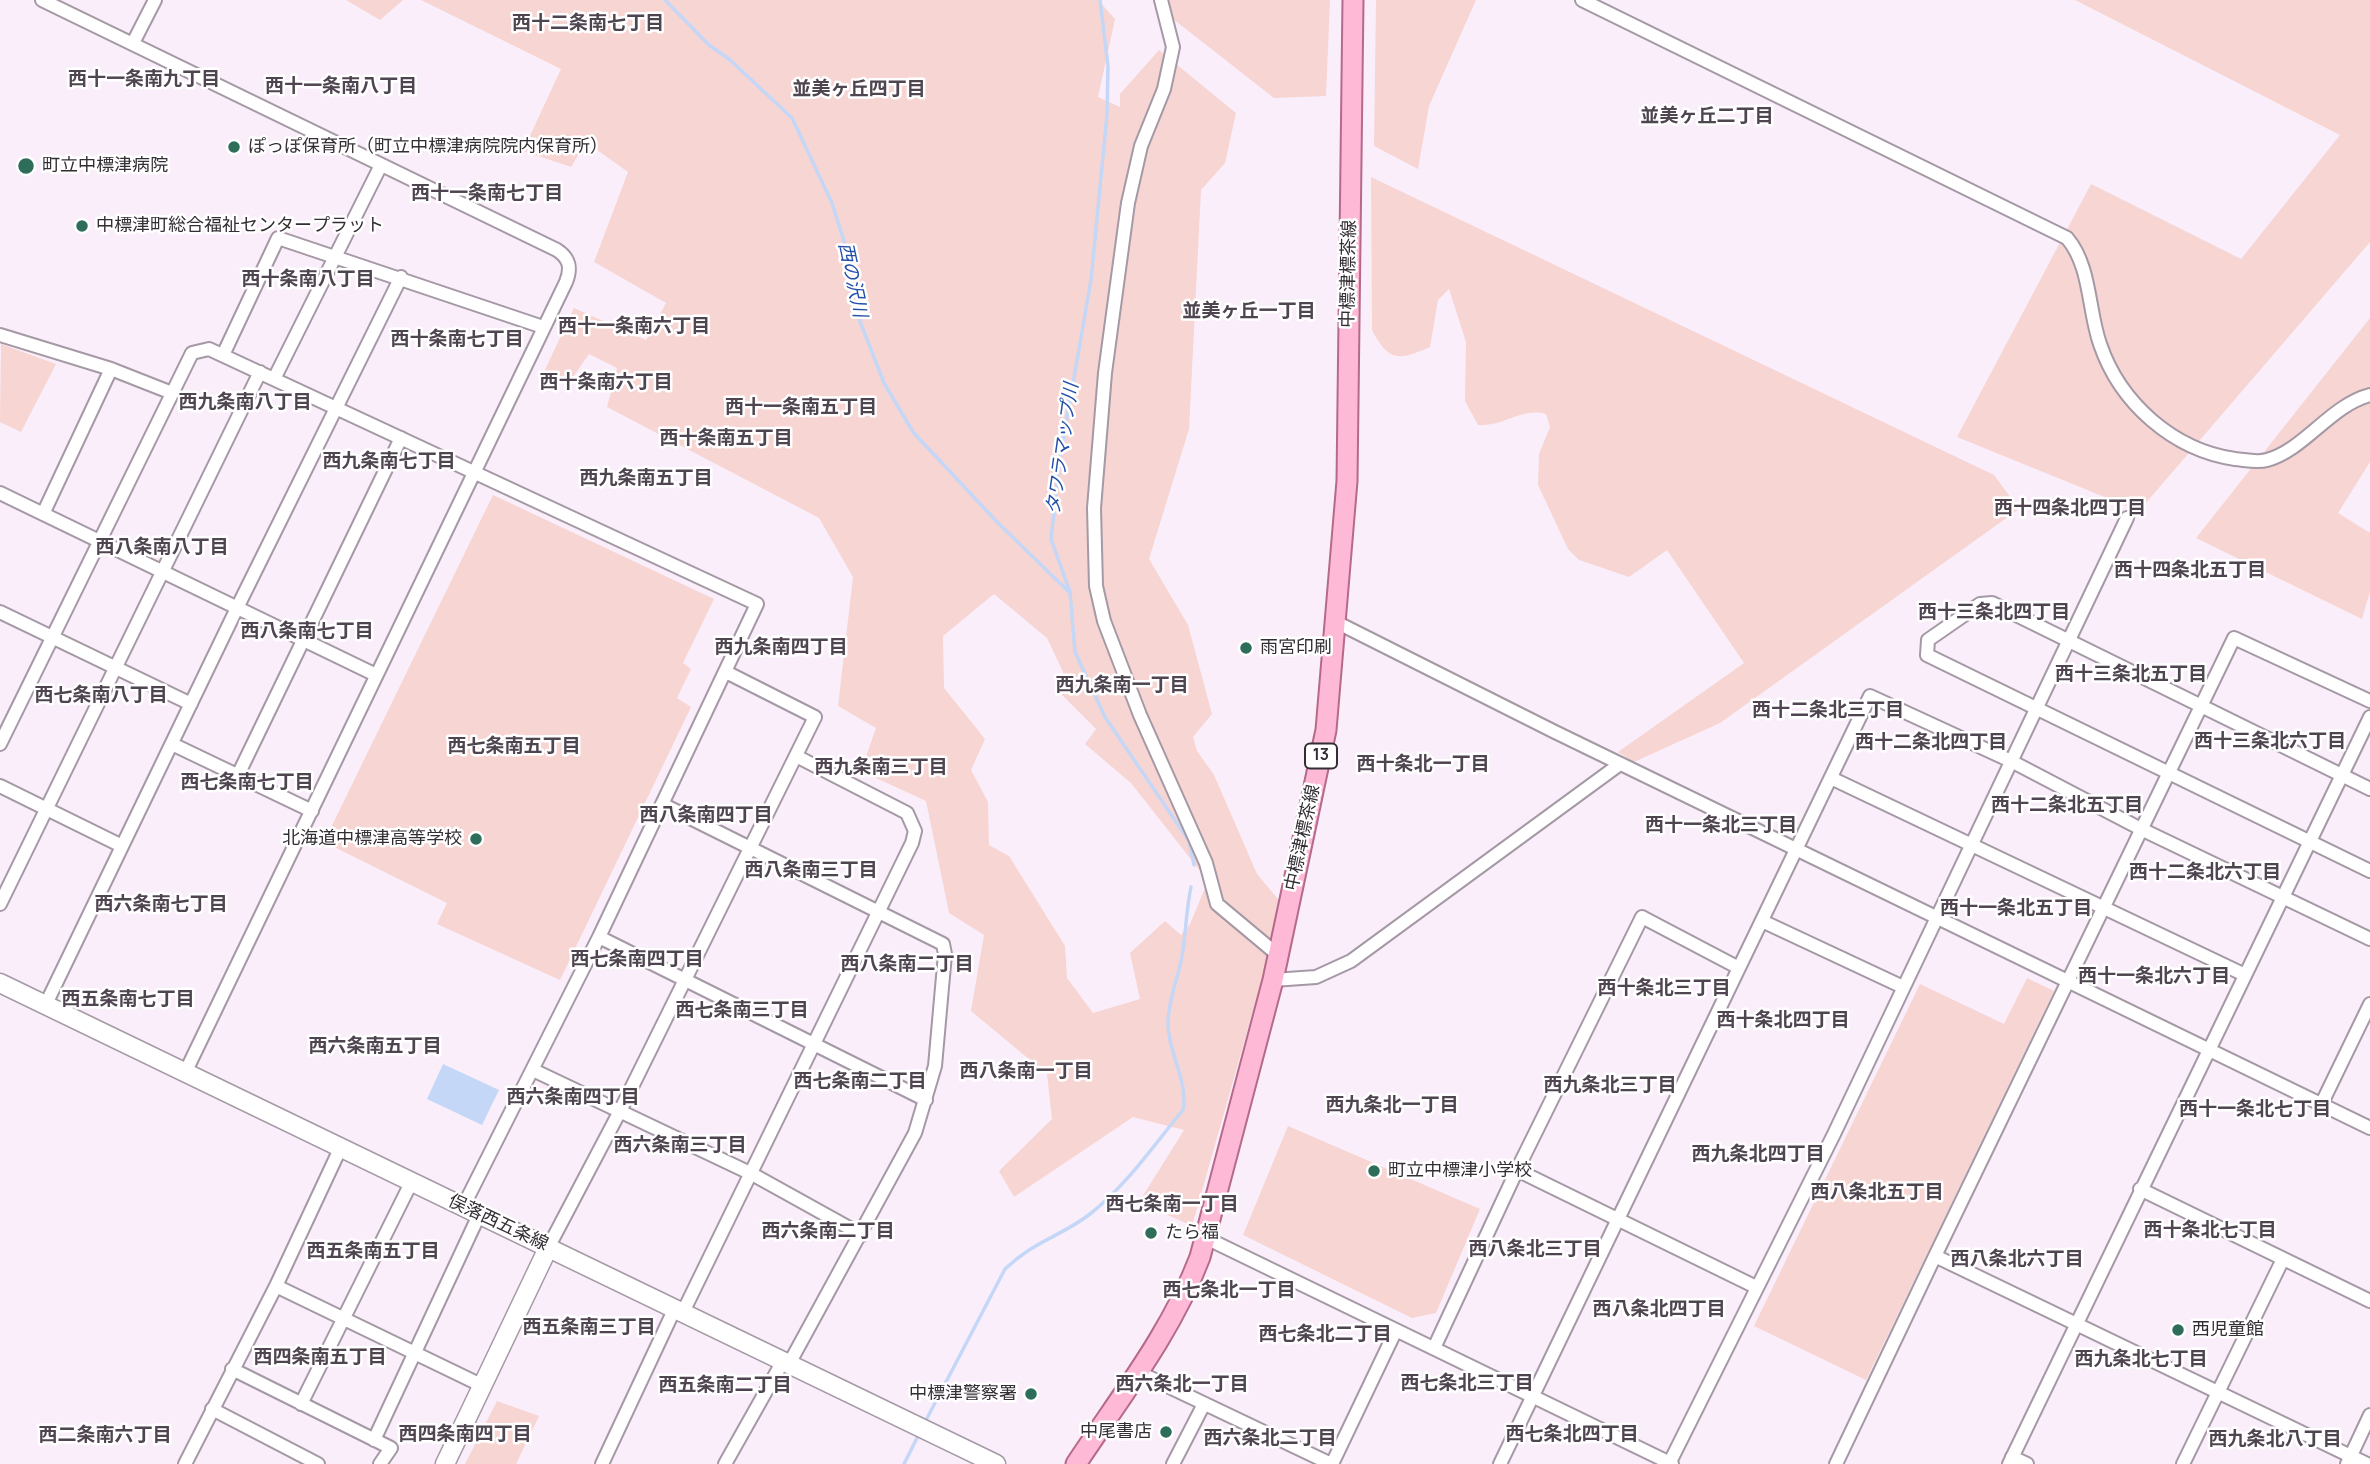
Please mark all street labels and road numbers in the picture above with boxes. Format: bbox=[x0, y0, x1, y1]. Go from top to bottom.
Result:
street label: 中標津標茶線 bbox=[1337, 220, 1361, 328]
road number: 13 bbox=[1305, 744, 1337, 768]
street label: 中標津標茶線 bbox=[1281, 783, 1325, 893]
street label: 俣落西五条線 bbox=[444, 1190, 552, 1256]

